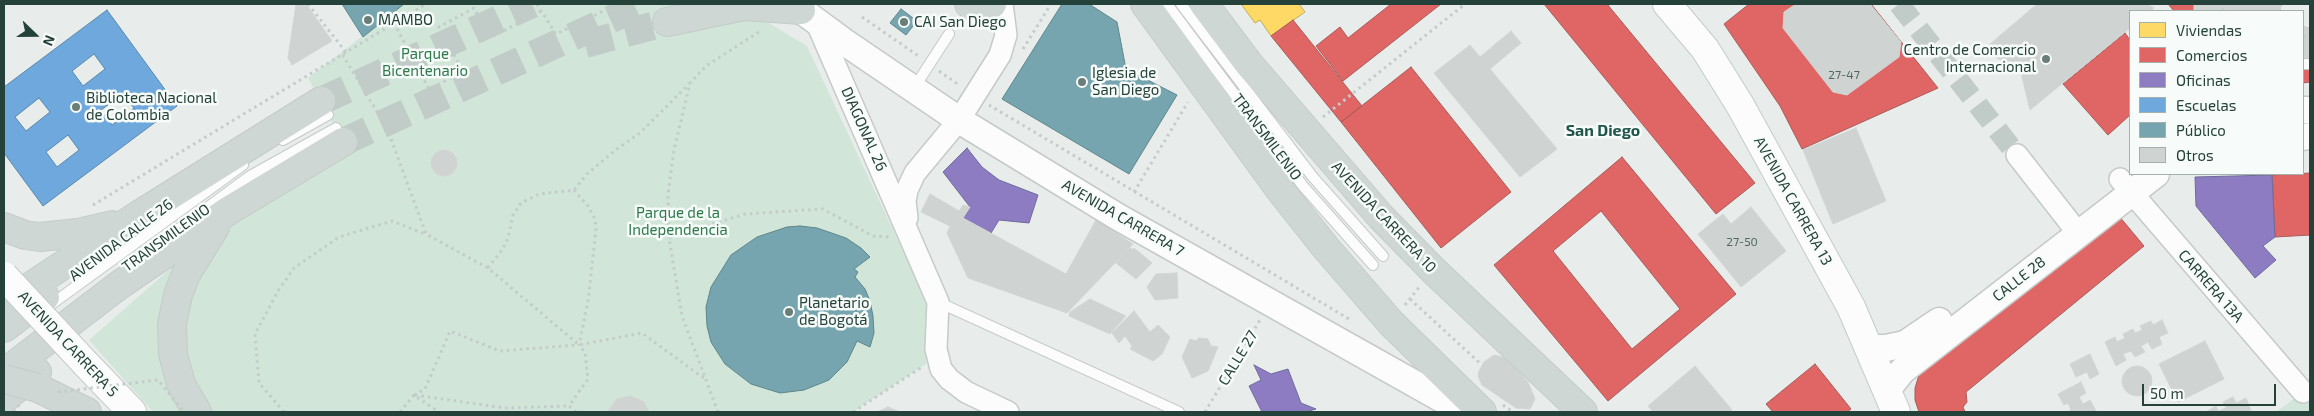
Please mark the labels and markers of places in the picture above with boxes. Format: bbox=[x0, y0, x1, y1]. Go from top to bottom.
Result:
place label: MAMBO bbox=[378, 11, 433, 29]
place label: CAI San Diego bbox=[914, 13, 1006, 31]
marker: MAMBO bbox=[362, 14, 374, 26]
marker: CAI San Diego bbox=[898, 16, 910, 28]
place label: Centro de Comercio Internacional bbox=[1904, 41, 2036, 76]
marker: Centro de Comercio Internacional bbox=[2040, 53, 2052, 65]
place label: Iglesia de San Diego bbox=[1092, 64, 1159, 99]
marker: Iglesia de San Diego bbox=[1076, 76, 1088, 88]
place label: Biblioteca Nacional de Colombia bbox=[86, 89, 217, 124]
marker: Biblioteca Nacional de Colombia bbox=[70, 101, 82, 113]
place label: Planetario de Bogotá bbox=[799, 294, 870, 329]
marker: Planetario de Bogotá bbox=[783, 306, 795, 318]

